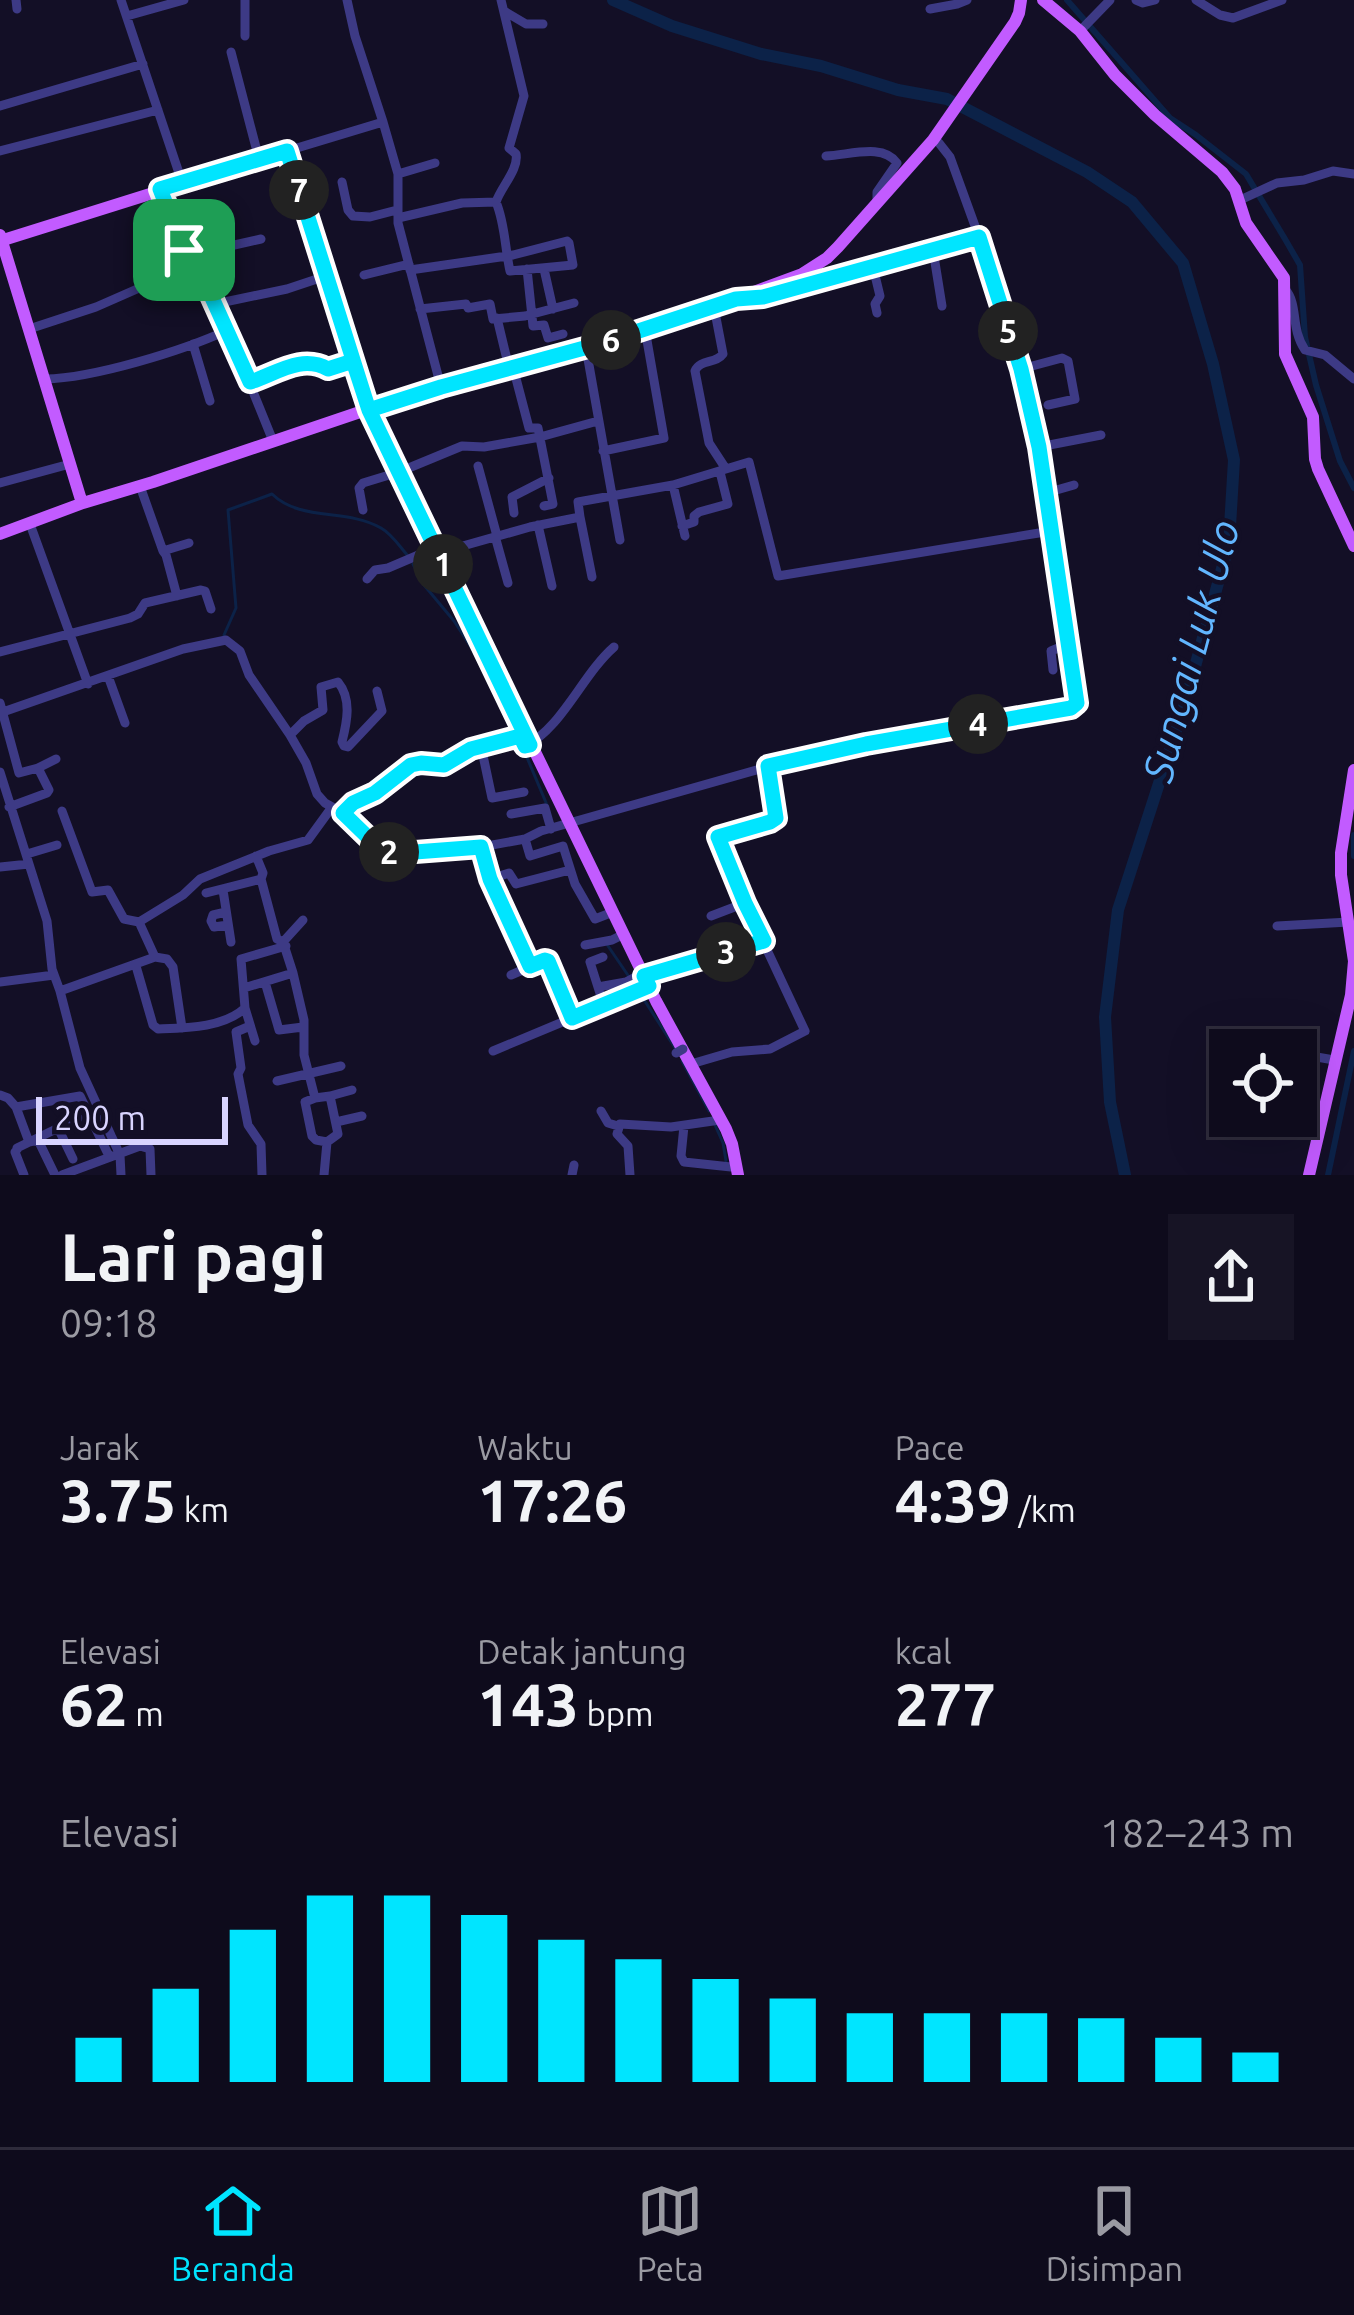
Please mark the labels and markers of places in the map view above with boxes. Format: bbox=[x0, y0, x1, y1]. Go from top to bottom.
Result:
pin: 7 bbox=[269, 160, 329, 220]
pin bbox=[133, 199, 235, 301]
pin: 5 bbox=[978, 301, 1038, 361]
pin: 6 bbox=[581, 310, 641, 370]
pin: 1 bbox=[413, 534, 473, 594]
pin: 4 bbox=[948, 694, 1008, 754]
pin: 2 bbox=[359, 822, 419, 882]
pin: 3 bbox=[696, 922, 756, 982]

